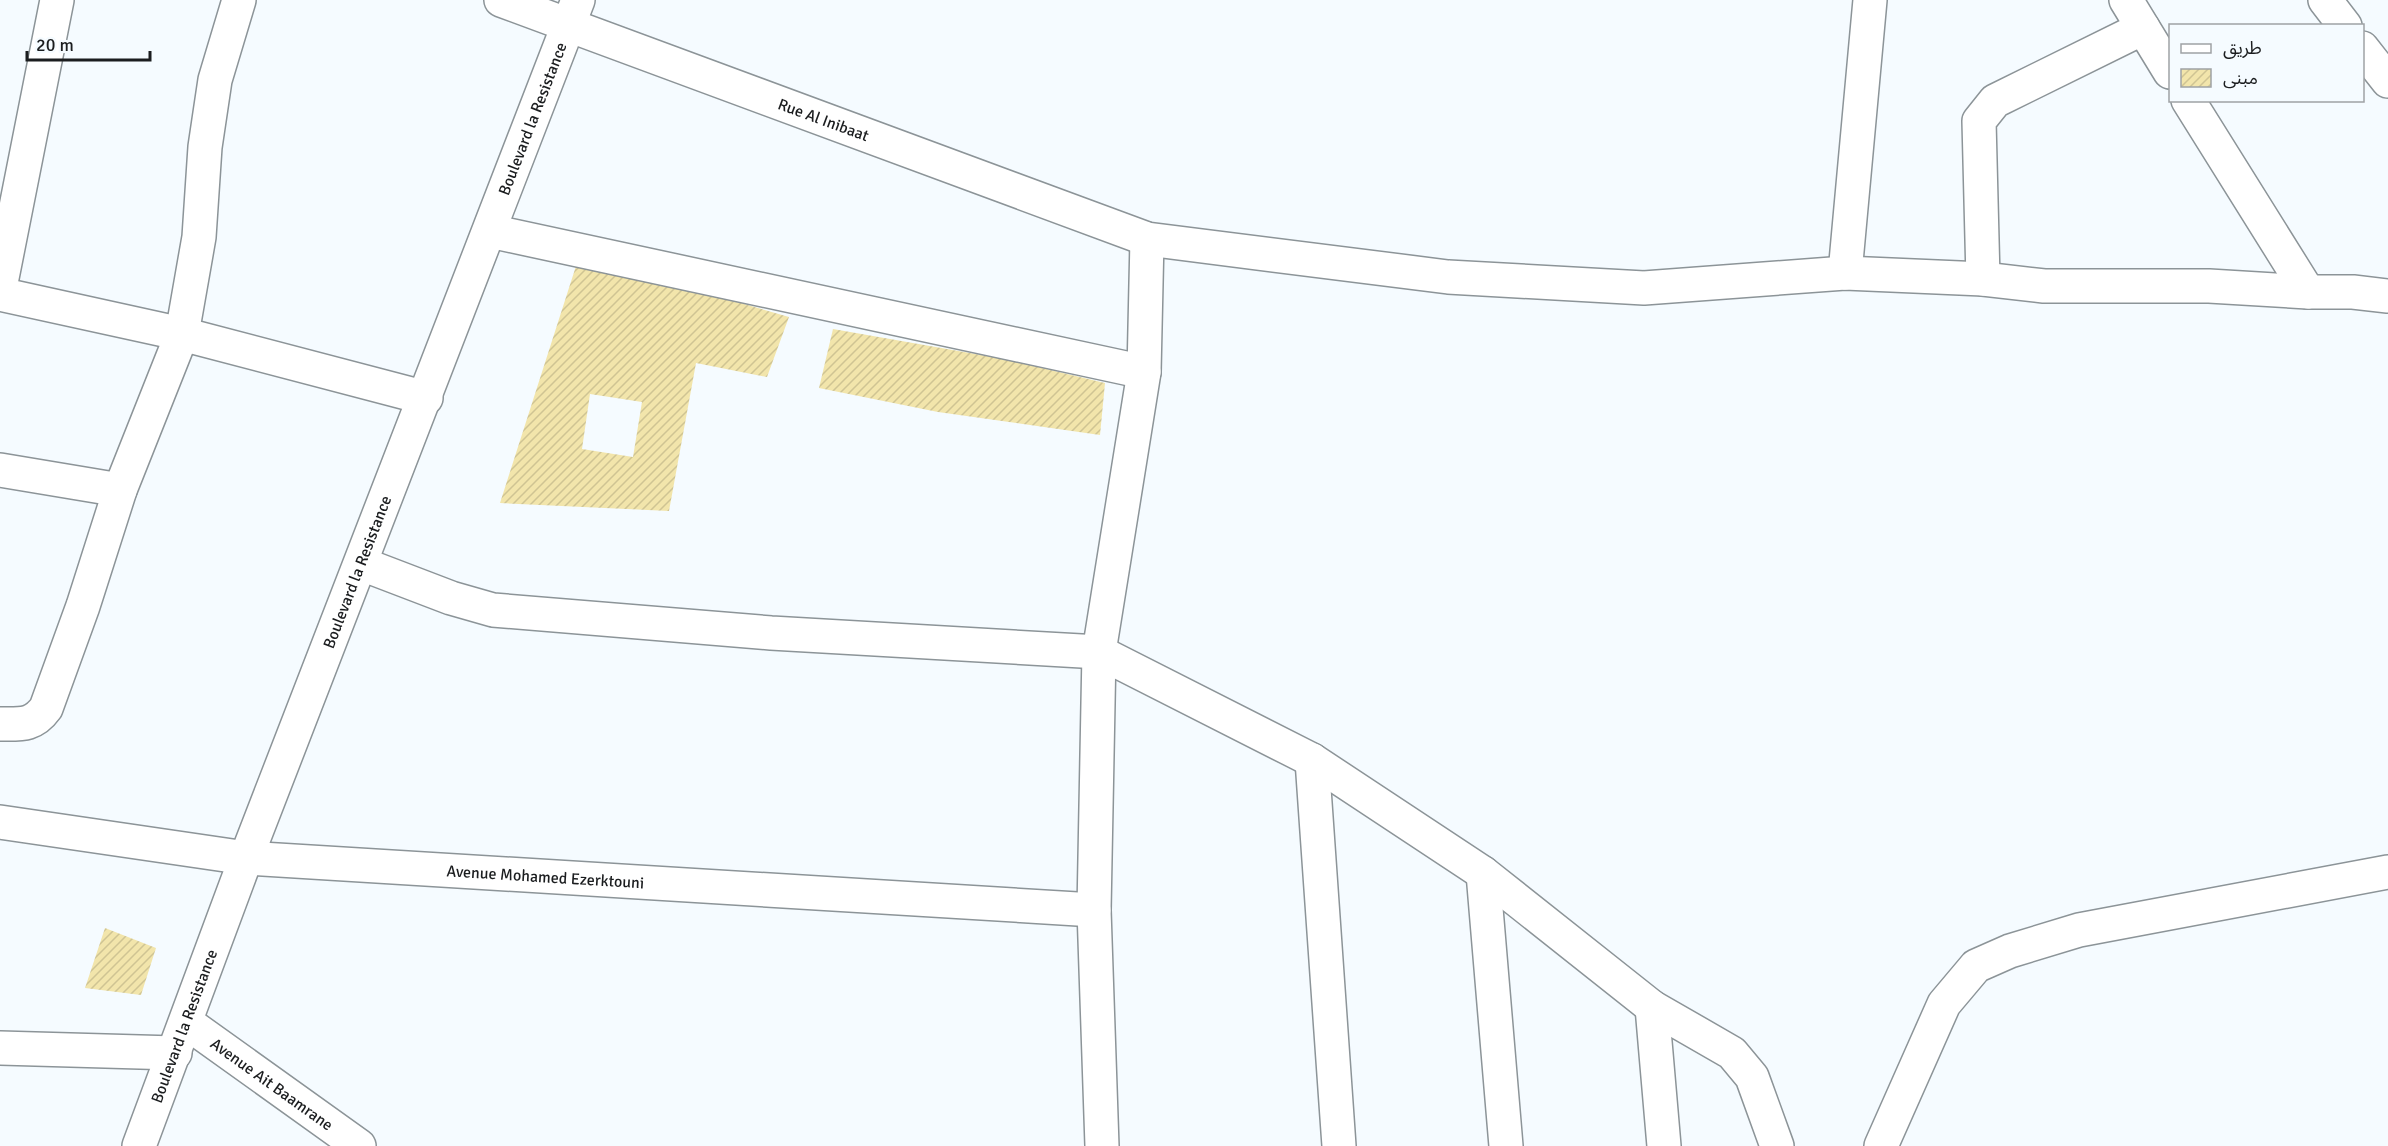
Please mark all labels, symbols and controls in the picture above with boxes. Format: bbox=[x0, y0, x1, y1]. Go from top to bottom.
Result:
scale bar bbox=[27, 24, 150, 62]
legend bbox=[2169, 24, 2364, 102]
text: 20 m bbox=[36, 34, 74, 56]
text: طريق bbox=[2223, 37, 2262, 59]
street label: Boulevard la Resistance bbox=[494, 40, 572, 198]
text: مبنى bbox=[2223, 67, 2258, 89]
street label: Rue Al Inibaat bbox=[775, 94, 872, 146]
street label: Boulevard la Resistance bbox=[319, 493, 396, 652]
street label: Avenue Mohamed Ezerktouni bbox=[446, 861, 645, 893]
street label: Boulevard la Resistance bbox=[147, 947, 222, 1106]
street label: Avenue Ait Baamrane bbox=[206, 1034, 337, 1135]

